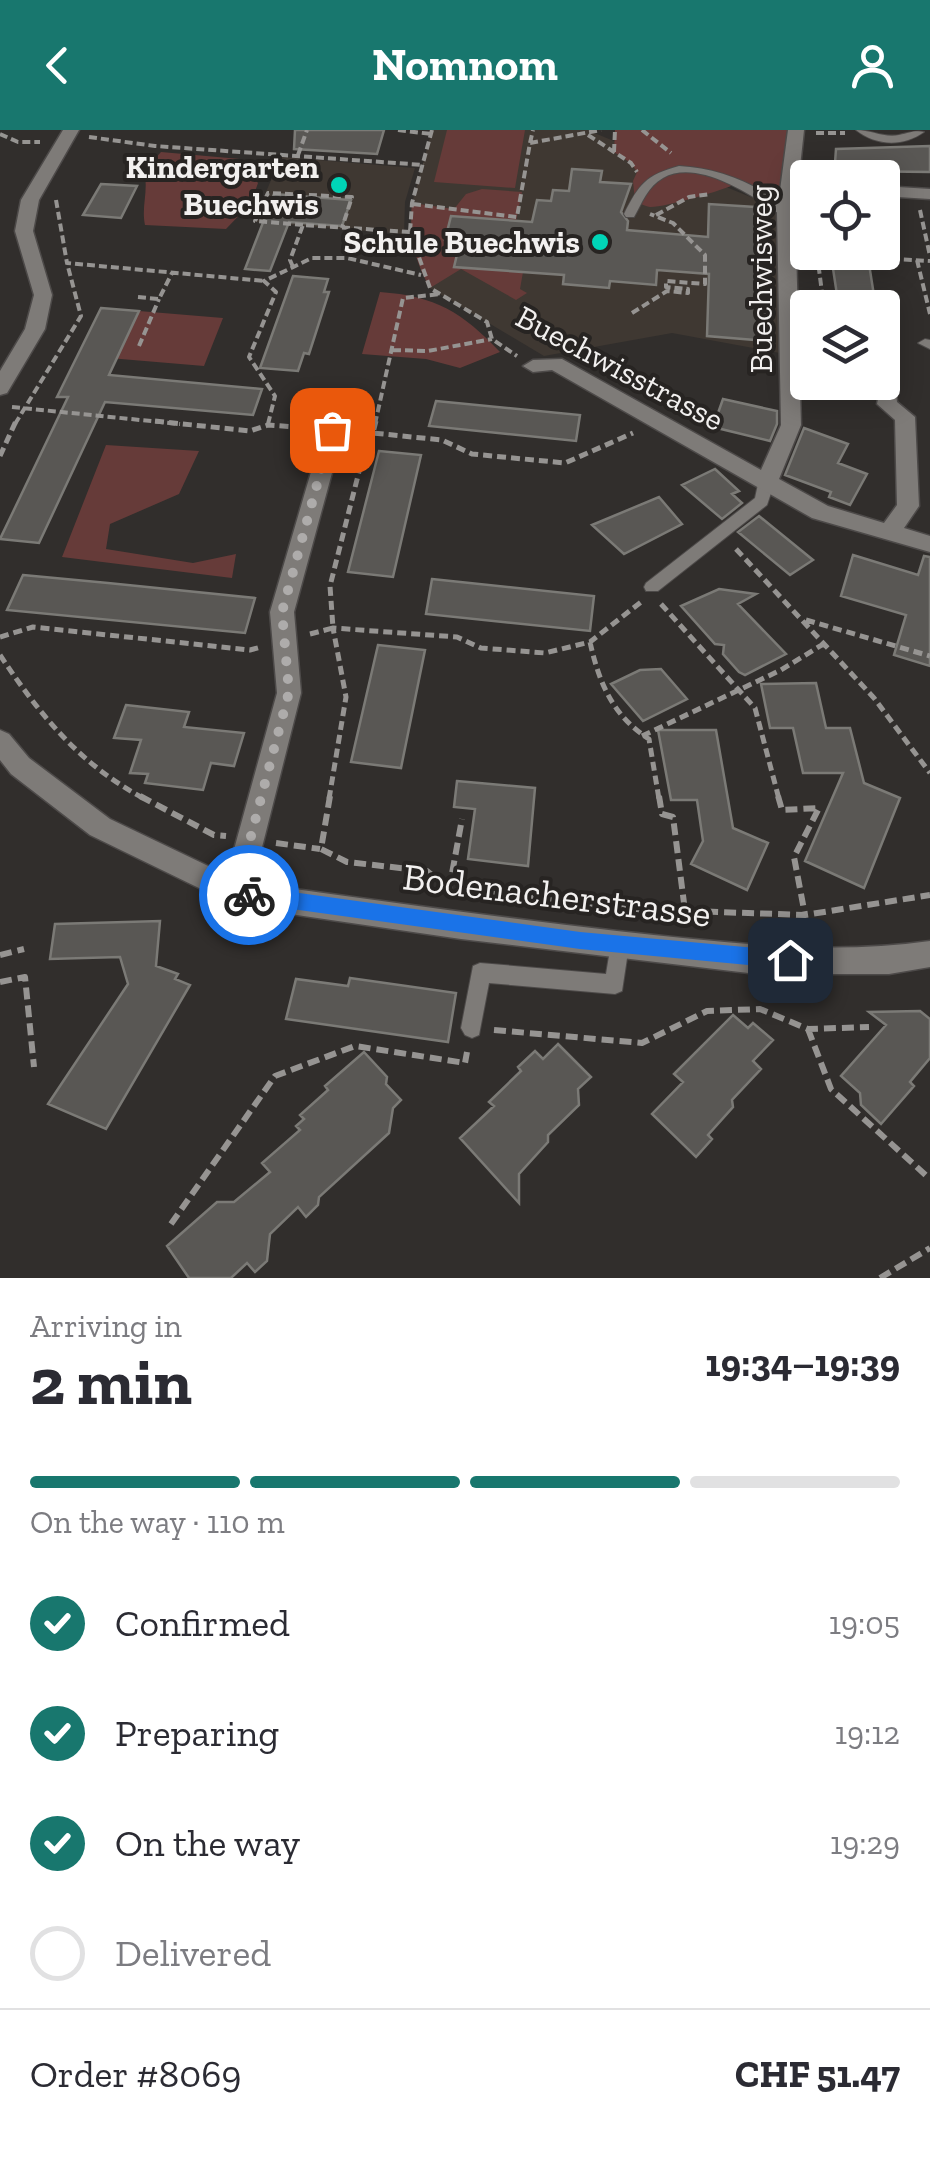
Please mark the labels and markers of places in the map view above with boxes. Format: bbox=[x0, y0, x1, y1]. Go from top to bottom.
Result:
place label: Kindergarten Buechwis bbox=[125, 148, 319, 223]
marker: Kindergarten Buechwis bbox=[328, 174, 350, 196]
place label: Schule Buechwis bbox=[344, 223, 580, 261]
marker: Schule Buechwis bbox=[589, 231, 611, 253]
pin bbox=[290, 388, 375, 473]
pin bbox=[748, 918, 833, 1003]

